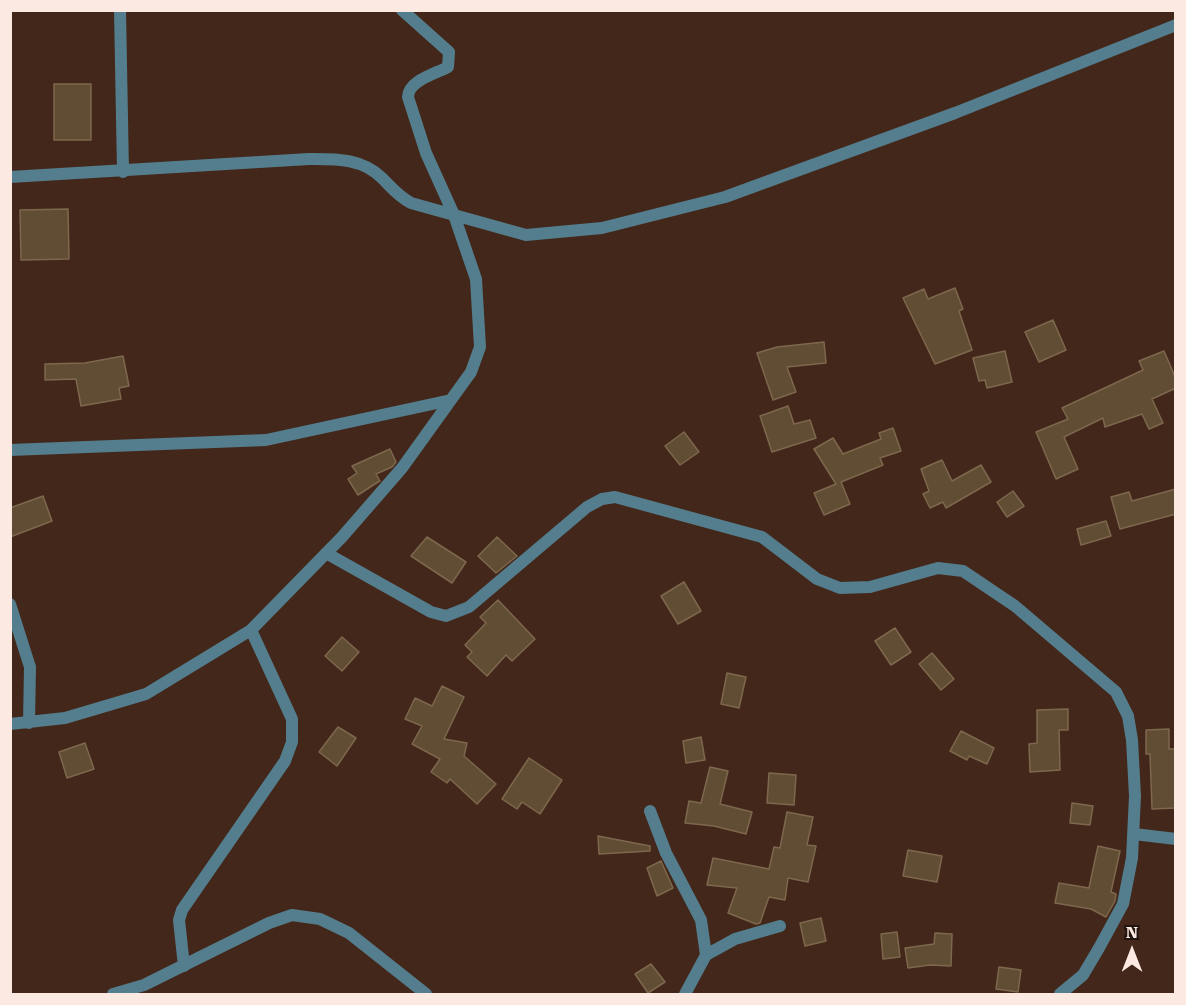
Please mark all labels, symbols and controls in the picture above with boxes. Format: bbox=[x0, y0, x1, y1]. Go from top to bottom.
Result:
north arrow bbox=[1102, 921, 1162, 981]
text: N bbox=[1126, 923, 1138, 942]

